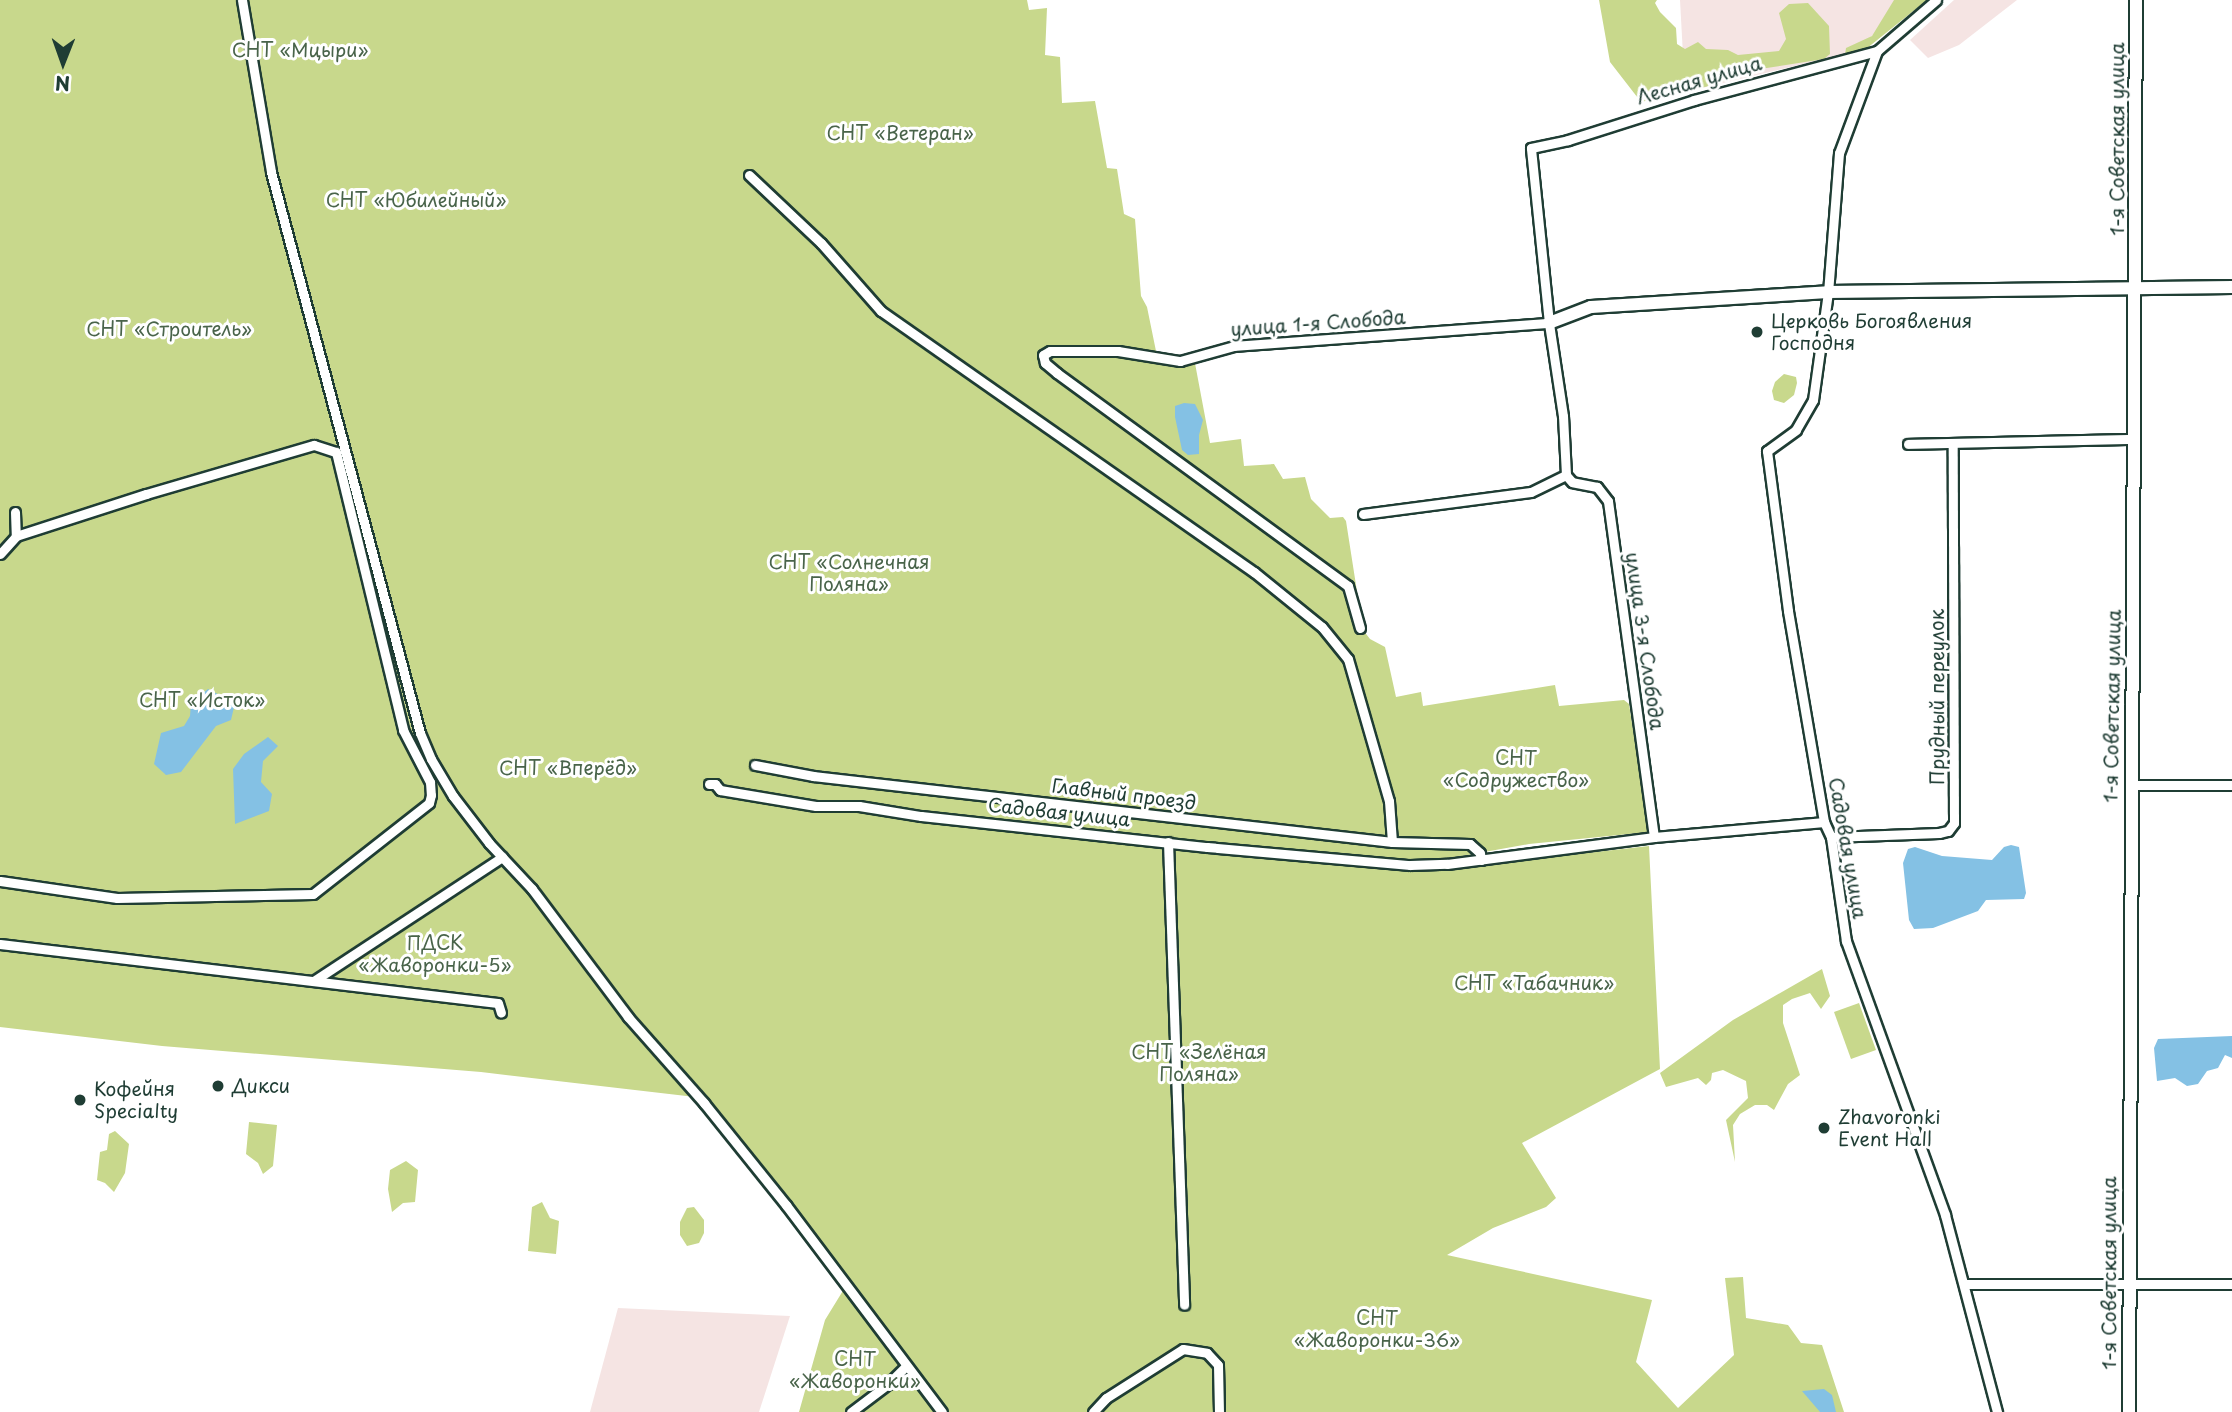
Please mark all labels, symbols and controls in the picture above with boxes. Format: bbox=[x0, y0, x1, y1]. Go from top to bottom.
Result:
north arrow bbox=[28, 28, 98, 98]
park label: СНТ «Мцыри» bbox=[232, 39, 368, 61]
street label: 1-я Советская улица bbox=[2106, 42, 2128, 236]
street label: Лесная улица bbox=[1633, 51, 1765, 109]
text: N bbox=[55, 70, 70, 98]
park label: СНТ «Ветеран» bbox=[826, 122, 974, 144]
park label: СНТ «Юбилейный» bbox=[326, 189, 506, 211]
street label: улица 1-я Слобода bbox=[1229, 305, 1407, 341]
place label: Церковь Богоявления Господня bbox=[1771, 310, 1972, 354]
park label: СНТ «Строитель» bbox=[86, 318, 252, 340]
marker: Церковь Богоявления Господня bbox=[1749, 324, 1765, 340]
street label: улица 3-я Слобода bbox=[1621, 550, 1669, 732]
park label: СНТ «Солнечная Поляна» bbox=[769, 551, 929, 595]
street label: 1-я Советская улица bbox=[2099, 608, 2125, 804]
street label: Прудный переулок bbox=[1926, 609, 1948, 785]
park label: СНТ «Исток» bbox=[139, 689, 265, 711]
park label: СНТ «Содружество» bbox=[1443, 747, 1589, 791]
park label: СНТ «Вперёд» bbox=[499, 757, 637, 779]
street label: Главный проезд bbox=[1050, 774, 1198, 814]
street label: Садовая улица bbox=[1824, 775, 1872, 921]
street label: Садовая улица bbox=[986, 793, 1132, 831]
park label: ПДСК «Жаворонки-5» bbox=[359, 932, 511, 976]
park label: СНТ «Табачник» bbox=[1454, 972, 1614, 994]
park label: СНТ «Зелёная Поляна» bbox=[1131, 1041, 1267, 1085]
place label: Дикси bbox=[232, 1075, 290, 1097]
place label: Кофейня Specialty bbox=[94, 1078, 178, 1122]
marker: Дикси bbox=[210, 1078, 226, 1094]
marker: Кофейня Specialty bbox=[72, 1092, 88, 1108]
place label: Zhavoronki Event Hall bbox=[1838, 1106, 1941, 1150]
marker: Zhavoronki Event Hall bbox=[1816, 1120, 1832, 1136]
street label: 1-я Советская улица bbox=[2098, 1176, 2120, 1370]
park label: СНТ «Жаворонки-36» bbox=[1294, 1307, 1460, 1351]
park label: СНТ «Жаворонки» bbox=[789, 1348, 921, 1392]

